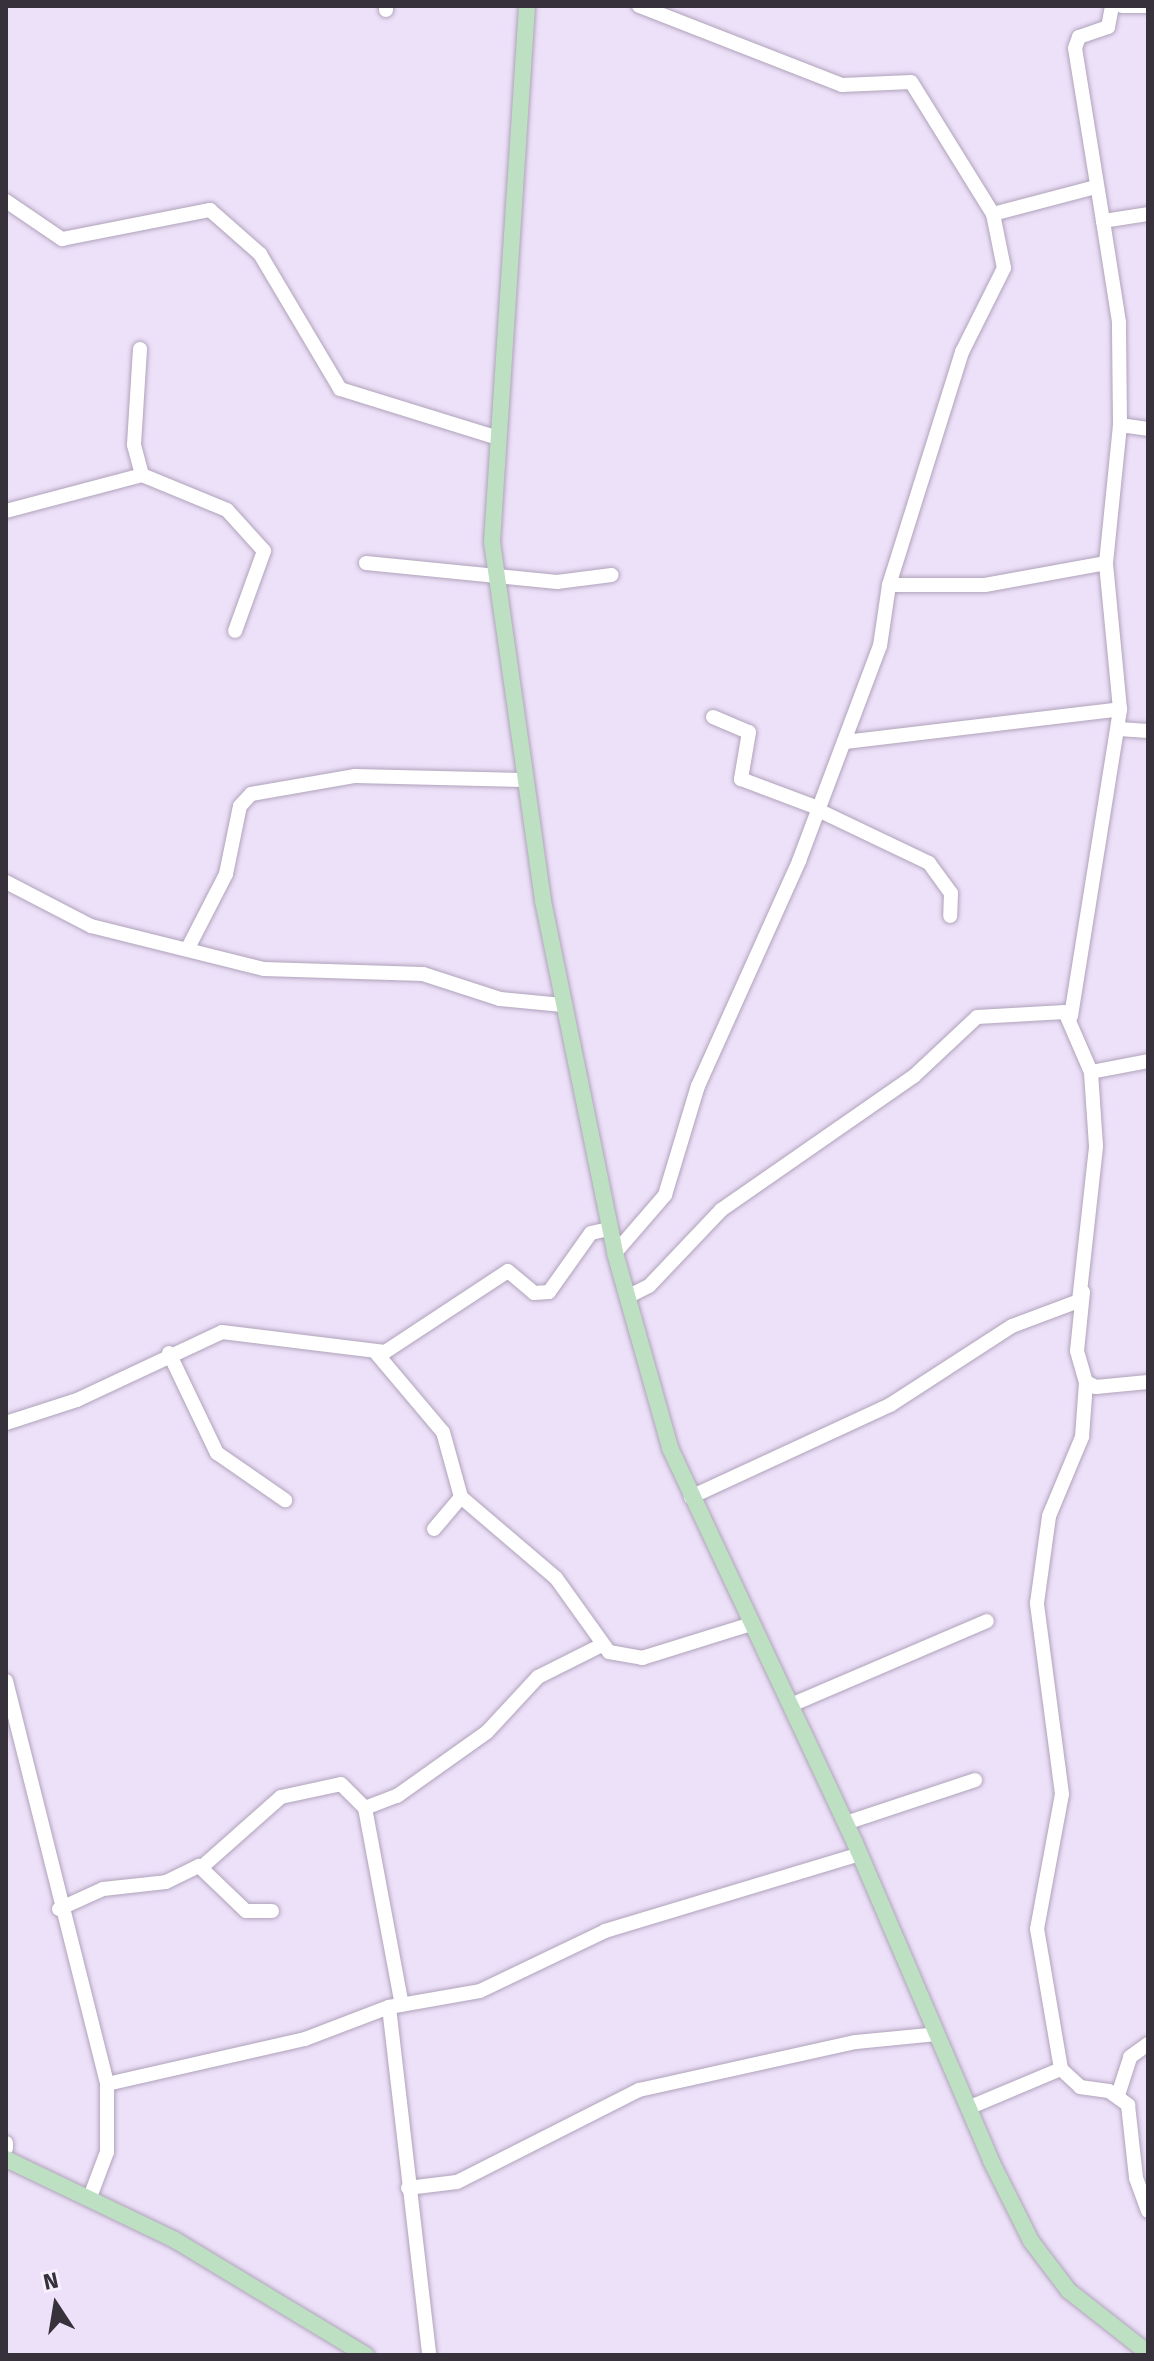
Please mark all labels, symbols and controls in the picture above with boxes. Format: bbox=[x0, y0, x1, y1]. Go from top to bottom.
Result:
north arrow bbox=[16, 2265, 96, 2345]
text: N bbox=[41, 2266, 61, 2296]

